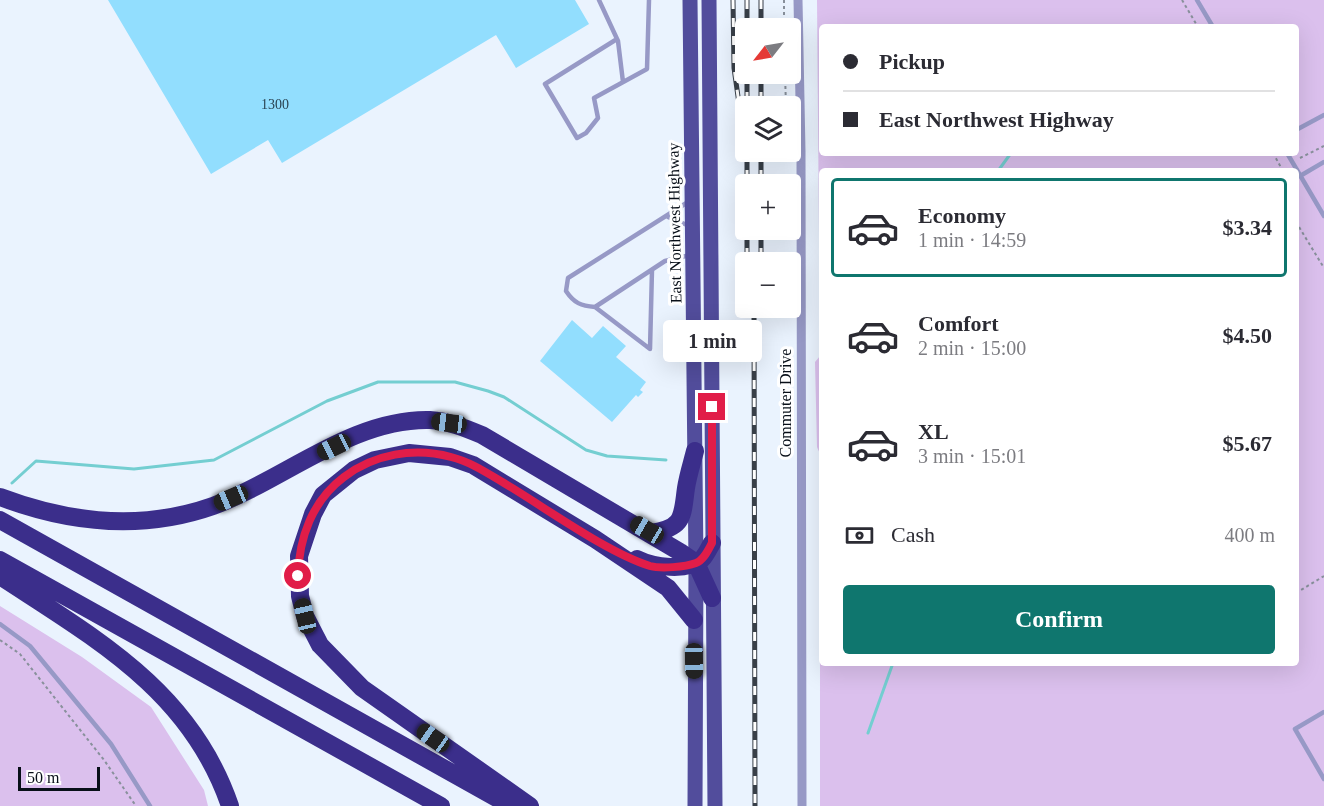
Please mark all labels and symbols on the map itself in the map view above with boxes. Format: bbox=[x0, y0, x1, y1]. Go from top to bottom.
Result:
north arrow bbox=[735, 18, 801, 84]
house number: 1300 bbox=[261, 97, 289, 112]
street label: East Northwest Highway bbox=[665, 142, 685, 304]
callout: 1 min bbox=[662, 320, 762, 362]
street label: Commuter Drive bbox=[777, 349, 794, 457]
route end bbox=[698, 393, 725, 420]
car bbox=[430, 412, 468, 434]
car bbox=[314, 431, 354, 463]
car bbox=[211, 483, 251, 513]
car bbox=[627, 513, 667, 547]
route start bbox=[284, 562, 311, 589]
car bbox=[292, 596, 318, 636]
car bbox=[685, 643, 703, 679]
car bbox=[413, 720, 453, 756]
scale bar bbox=[18, 764, 100, 792]

